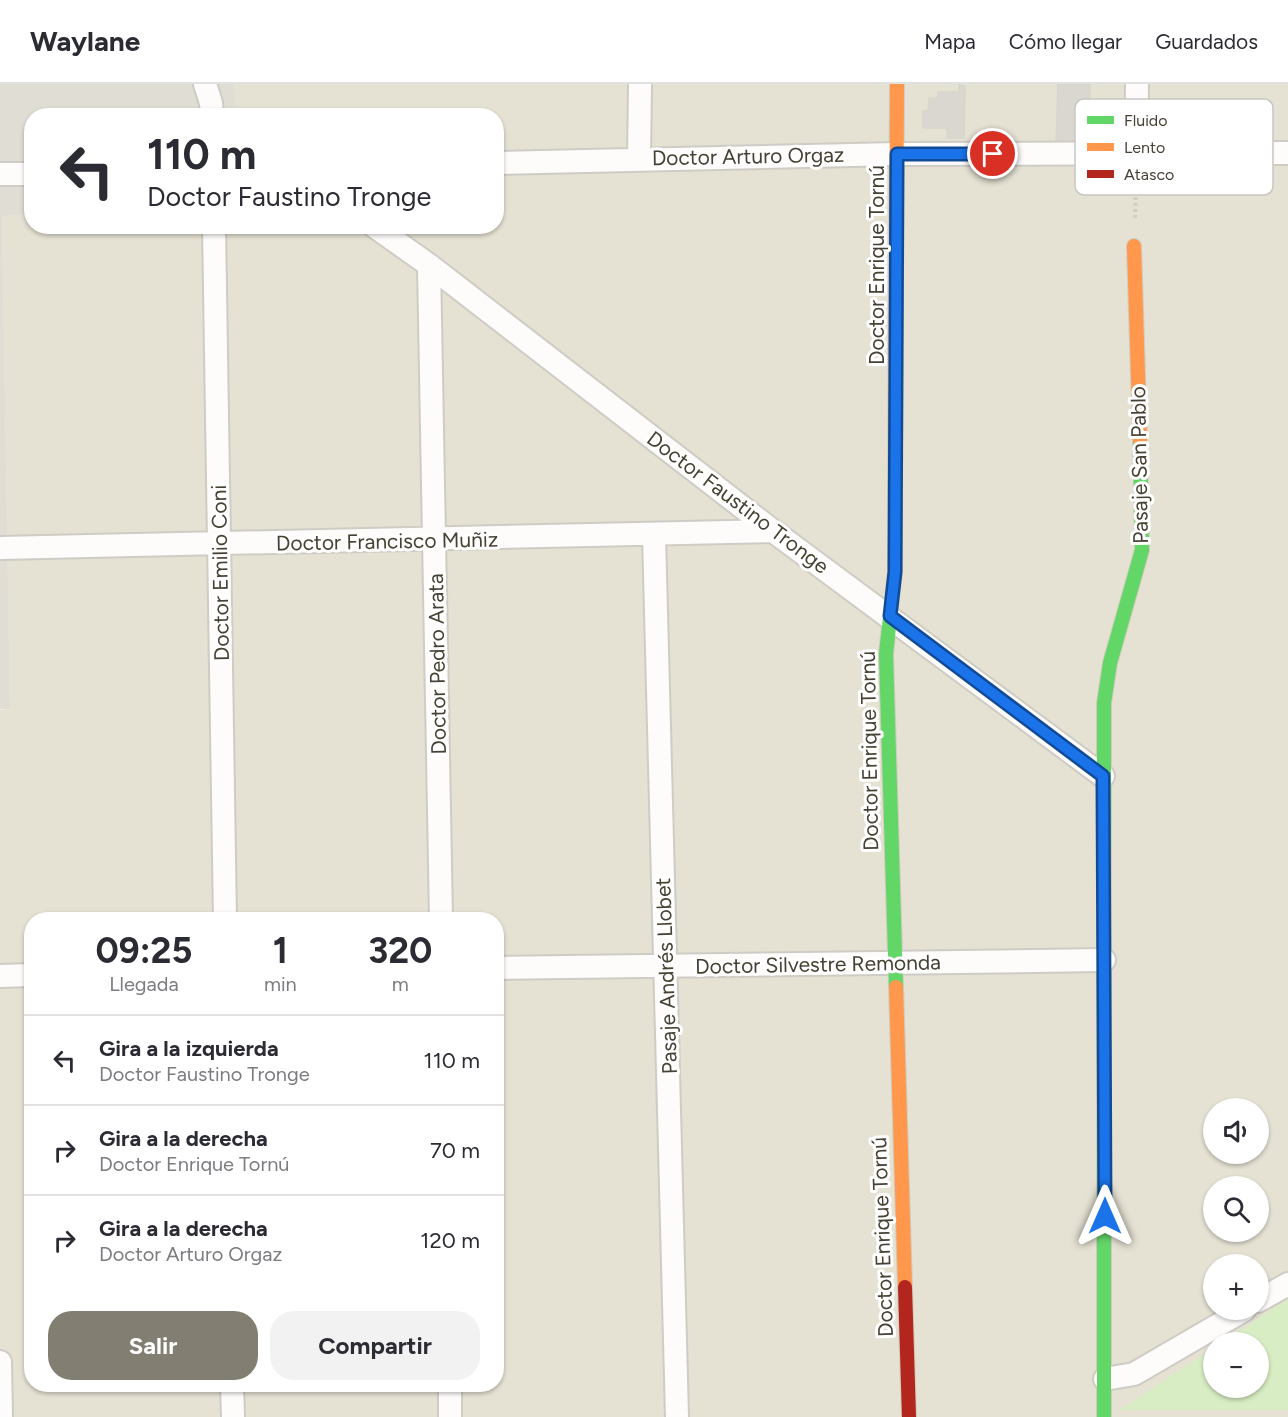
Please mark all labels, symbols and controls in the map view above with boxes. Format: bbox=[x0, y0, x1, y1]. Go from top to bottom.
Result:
text: Waylane bbox=[30, 24, 140, 58]
text: Mapa bbox=[924, 29, 976, 54]
text: Cómo llegar bbox=[1009, 29, 1122, 54]
text: Guardados bbox=[1155, 29, 1258, 54]
legend bbox=[1075, 99, 1273, 195]
text: Fluido bbox=[1124, 111, 1168, 130]
pin bbox=[967, 128, 1018, 179]
text: 110 m bbox=[147, 129, 256, 180]
icon: left bbox=[48, 132, 126, 210]
icon: arrive bbox=[976, 137, 1009, 170]
text: Lento bbox=[1124, 138, 1165, 157]
street label: Doctor Arturo Orgaz bbox=[652, 142, 844, 170]
street label: Doctor Enrique Tornú bbox=[864, 165, 889, 365]
text: Atasco bbox=[1124, 165, 1174, 184]
text: Doctor Faustino Tronge bbox=[147, 180, 431, 213]
street label: Pasaje San Pablo bbox=[1125, 386, 1153, 544]
street label: Doctor Faustino Tronge bbox=[642, 425, 834, 579]
street label: Doctor Emilio Coni bbox=[206, 485, 234, 661]
street label: Doctor Francisco Muñiz bbox=[276, 527, 498, 555]
street label: Doctor Pedro Arata bbox=[423, 573, 451, 755]
street label: Doctor Enrique Tornú bbox=[855, 651, 883, 851]
street label: Pasaje Andrés Llobet bbox=[650, 877, 682, 1075]
text: 09:25 bbox=[96, 929, 192, 972]
text: 1 bbox=[273, 929, 288, 972]
text: 320 bbox=[368, 929, 432, 972]
street label: Doctor Silvestre Remonda bbox=[695, 949, 941, 979]
text: Llegada bbox=[109, 972, 179, 996]
text: min bbox=[264, 972, 297, 996]
text: m bbox=[392, 972, 409, 996]
text: Gira a la izquierda bbox=[99, 1035, 279, 1062]
icon: left bbox=[48, 1044, 81, 1077]
text: 110 m bbox=[424, 1047, 480, 1074]
text: Doctor Faustino Tronge bbox=[99, 1062, 310, 1086]
map controls bbox=[1203, 1098, 1269, 1398]
button: sound bbox=[1203, 1098, 1269, 1164]
text: Gira a la derecha bbox=[99, 1125, 268, 1152]
icon: right bbox=[48, 1134, 81, 1167]
text: 70 m bbox=[430, 1137, 480, 1164]
street label: Doctor Enrique Tornú bbox=[866, 1137, 898, 1337]
text: Doctor Enrique Tornú bbox=[99, 1152, 289, 1176]
button: search bbox=[1203, 1176, 1269, 1242]
position arrow bbox=[1073, 1184, 1137, 1248]
text: Gira a la derecha bbox=[99, 1215, 268, 1242]
icon: right bbox=[48, 1224, 81, 1257]
text: 120 m bbox=[420, 1227, 480, 1254]
text: Doctor Arturo Orgaz bbox=[99, 1242, 282, 1266]
button: + bbox=[1203, 1254, 1269, 1320]
button: Salir bbox=[48, 1311, 258, 1380]
button: Compartir bbox=[270, 1311, 480, 1380]
button: − bbox=[1203, 1332, 1269, 1398]

